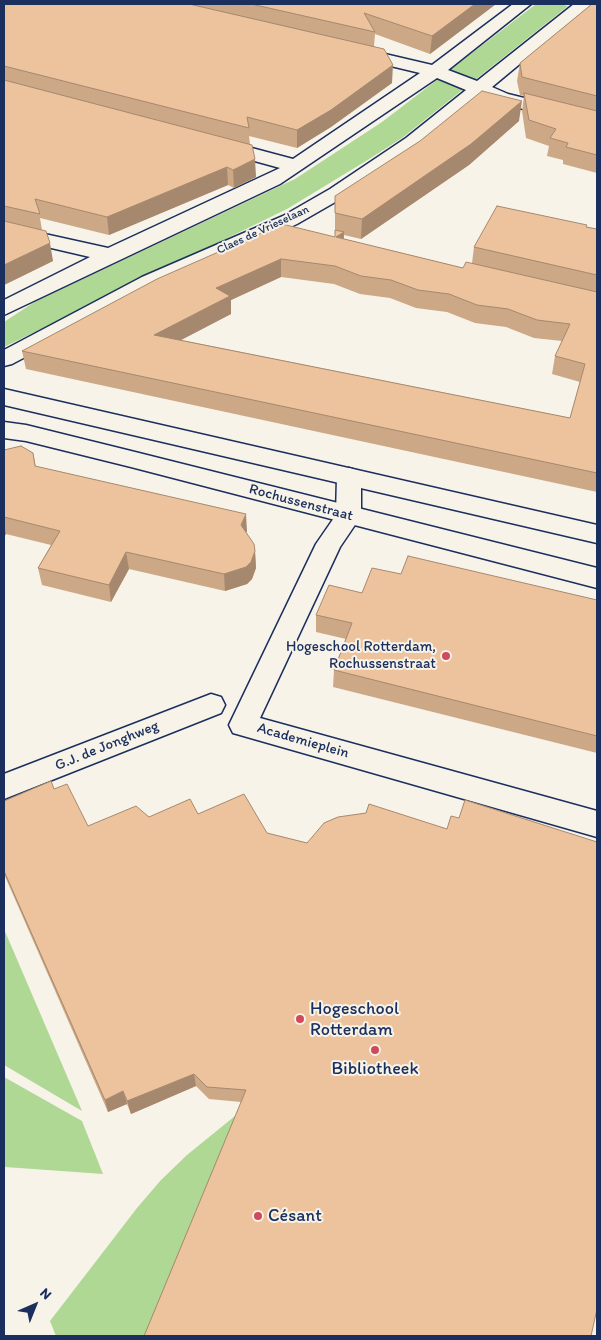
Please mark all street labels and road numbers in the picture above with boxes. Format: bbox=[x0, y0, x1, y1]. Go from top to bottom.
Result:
street label: Claes de Vrieselaan bbox=[215, 202, 311, 258]
street label: Rochussenstraat bbox=[247, 480, 355, 526]
street label: G.J. de Jonghweg bbox=[52, 717, 162, 775]
street label: Academieplein bbox=[255, 719, 351, 763]

